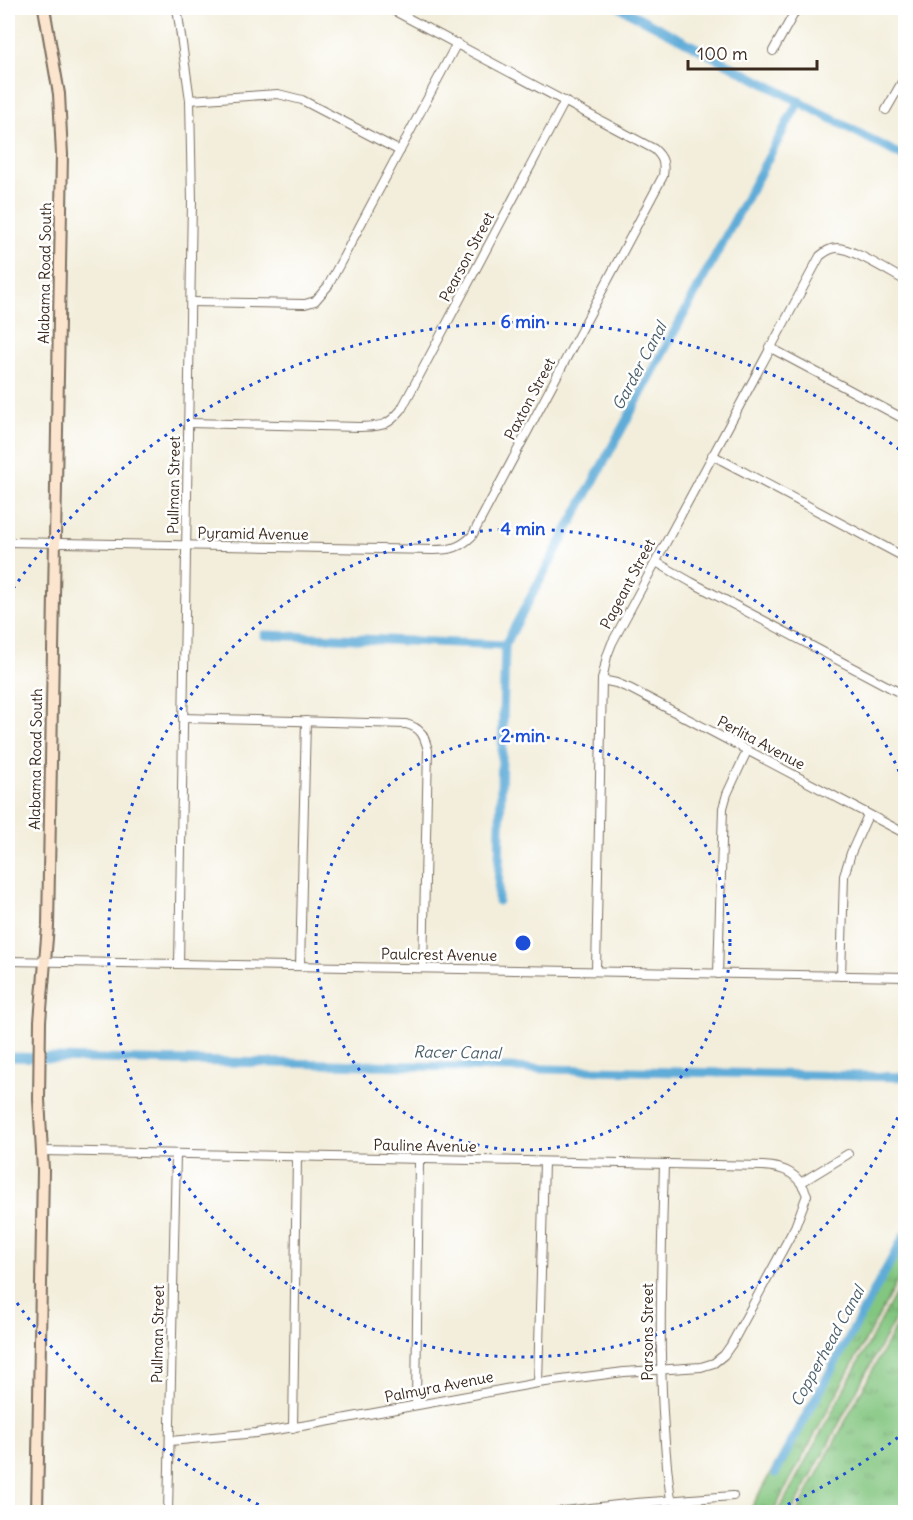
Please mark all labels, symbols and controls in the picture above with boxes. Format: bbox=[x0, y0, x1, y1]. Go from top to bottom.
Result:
scale bar bbox=[688, 33, 817, 71]
text: 100 m bbox=[697, 42, 748, 65]
street label: Alabama Road South bbox=[34, 202, 55, 344]
street label: Pearson Street bbox=[435, 209, 498, 305]
text: 6 min bbox=[501, 310, 546, 333]
water label: Garder Canal bbox=[607, 316, 672, 413]
street label: Paxton Street bbox=[500, 354, 559, 443]
street label: Pullman Street bbox=[163, 436, 184, 534]
text: 4 min bbox=[501, 517, 546, 540]
street label: Pyramid Avenue bbox=[197, 523, 309, 544]
street label: Pageant Street bbox=[596, 535, 659, 632]
street label: Alabama Road South bbox=[25, 688, 46, 830]
street label: Perlita Avenue bbox=[714, 711, 808, 774]
text: 2 min bbox=[501, 724, 546, 747]
centre of rings bbox=[513, 933, 533, 953]
street label: Paulcrest Avenue bbox=[381, 944, 497, 965]
water label: Racer Canal bbox=[413, 1041, 503, 1063]
street label: Pauline Avenue bbox=[373, 1135, 477, 1156]
water label: Copperhead Canal bbox=[786, 1280, 869, 1410]
street label: Parsons Street bbox=[638, 1283, 657, 1381]
street label: Pullman Street bbox=[147, 1285, 168, 1383]
street label: Palmyra Avenue bbox=[383, 1367, 495, 1406]

